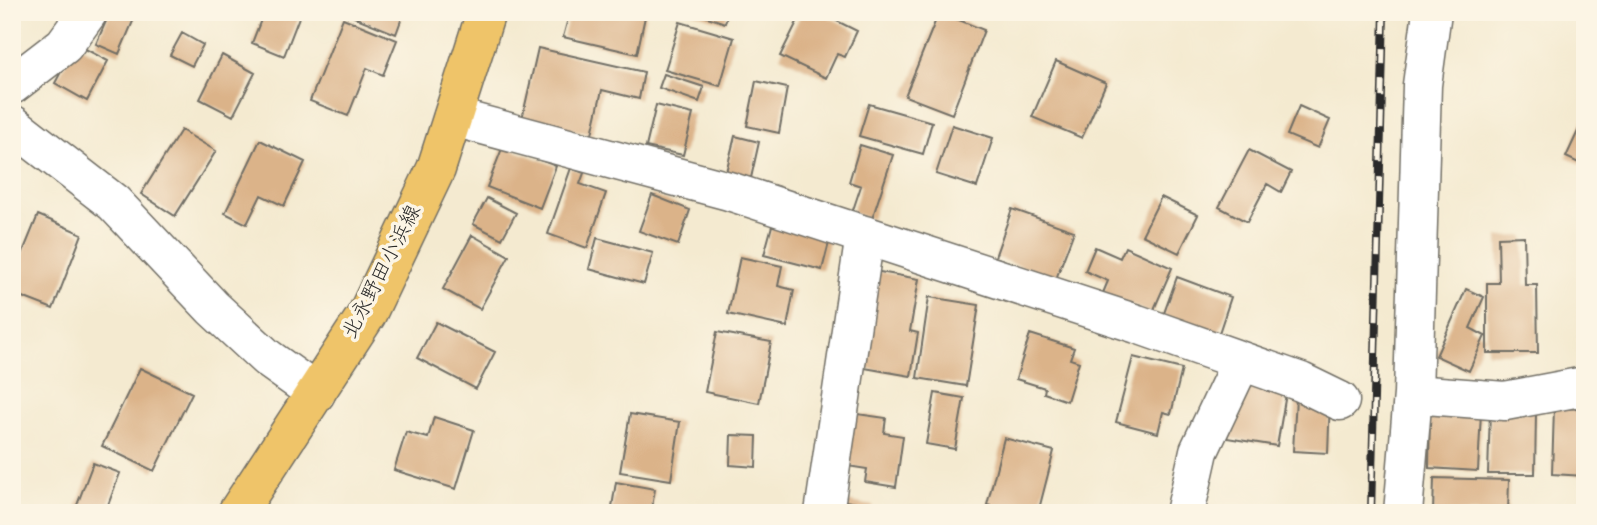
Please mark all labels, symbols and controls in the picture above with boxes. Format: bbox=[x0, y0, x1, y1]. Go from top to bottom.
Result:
street label: 北永野田小浜線 bbox=[339, 201, 429, 344]

